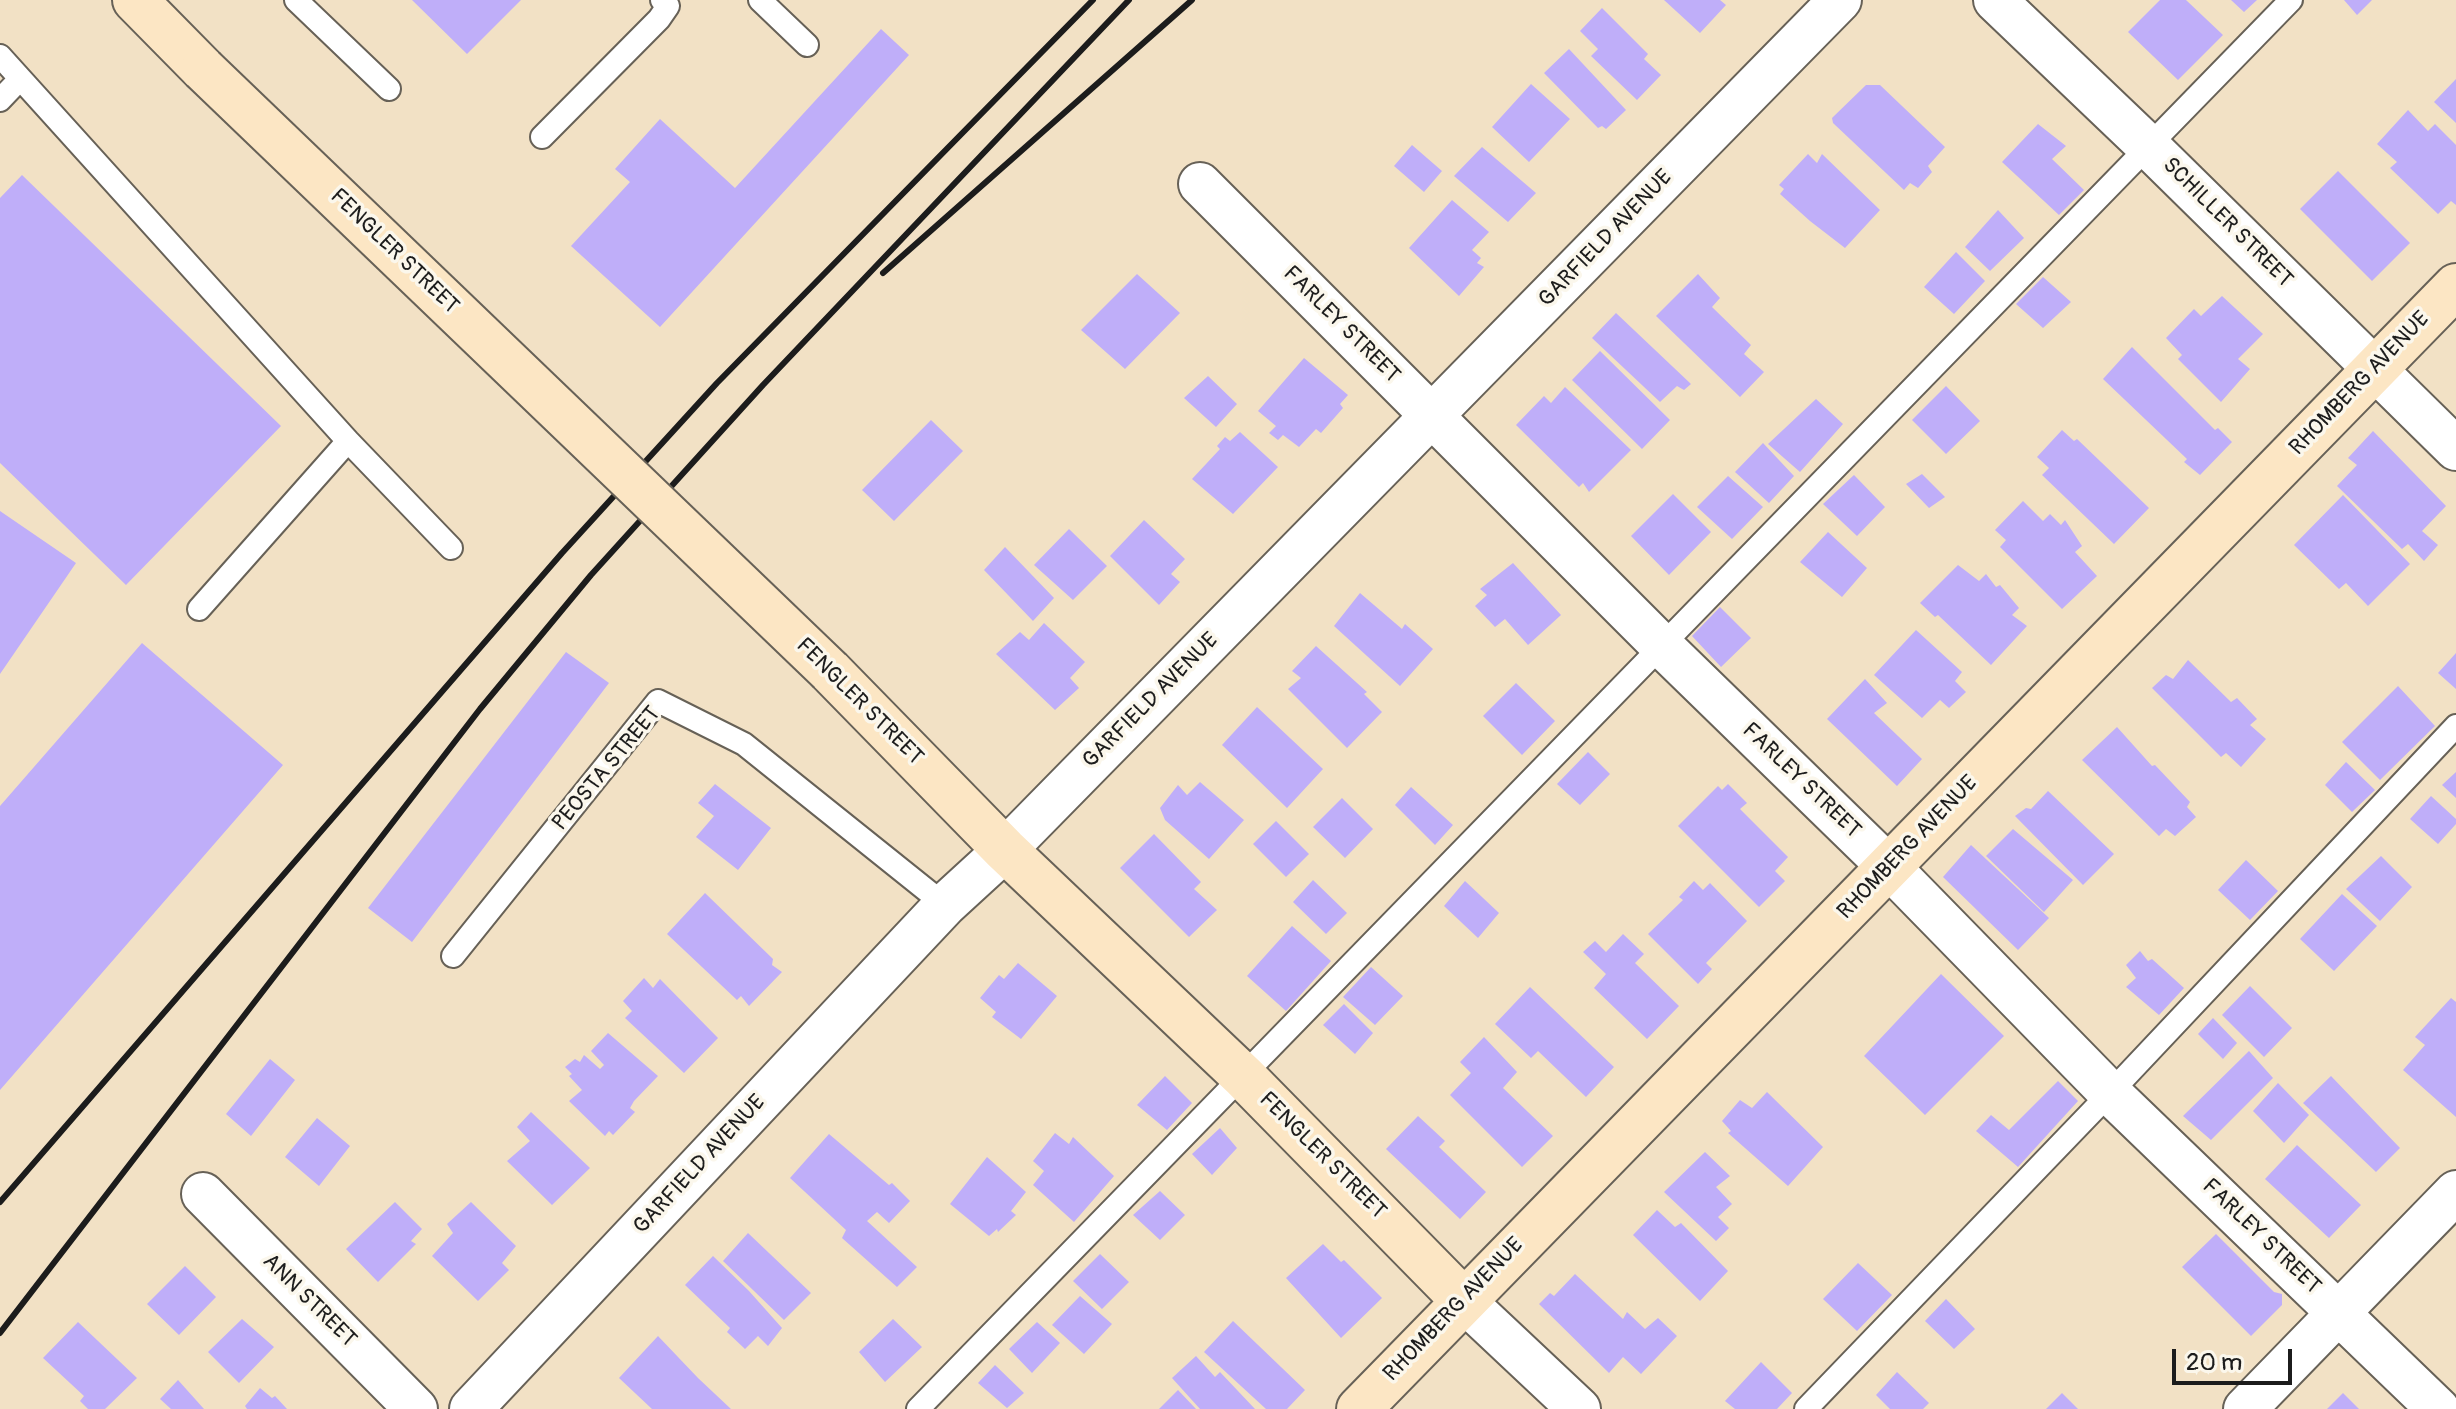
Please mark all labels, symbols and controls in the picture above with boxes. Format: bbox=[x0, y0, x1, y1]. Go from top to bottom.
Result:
street label: SCHILLER STREET bbox=[2156, 152, 2298, 294]
street label: GARFIELD AVENUE bbox=[1534, 165, 1678, 313]
street label: FENGLER STREET bbox=[324, 184, 464, 320]
street label: FARLEY STREET bbox=[1277, 261, 1405, 389]
street label: RHOMBERG AVENUE bbox=[2285, 307, 2435, 461]
street label: GARFIELD AVENUE bbox=[1078, 628, 1224, 774]
street label: FENGLER STREET bbox=[790, 633, 928, 771]
street label: PEOSTA STREET bbox=[547, 702, 667, 836]
street label: FARLEY STREET bbox=[1736, 718, 1866, 844]
street label: RHOMBERG AVENUE bbox=[1833, 771, 1983, 925]
street label: FENGLER STREET bbox=[1253, 1087, 1391, 1225]
street label: GARFIELD AVENUE bbox=[629, 1090, 771, 1240]
street label: FARLEY STREET bbox=[2196, 1174, 2326, 1300]
street label: RHOMBERG AVENUE bbox=[1379, 1233, 1529, 1387]
street label: ANN STREET bbox=[257, 1249, 361, 1353]
scale bar bbox=[2176, 1333, 2296, 1383]
text: 20 m bbox=[2186, 1348, 2242, 1377]

